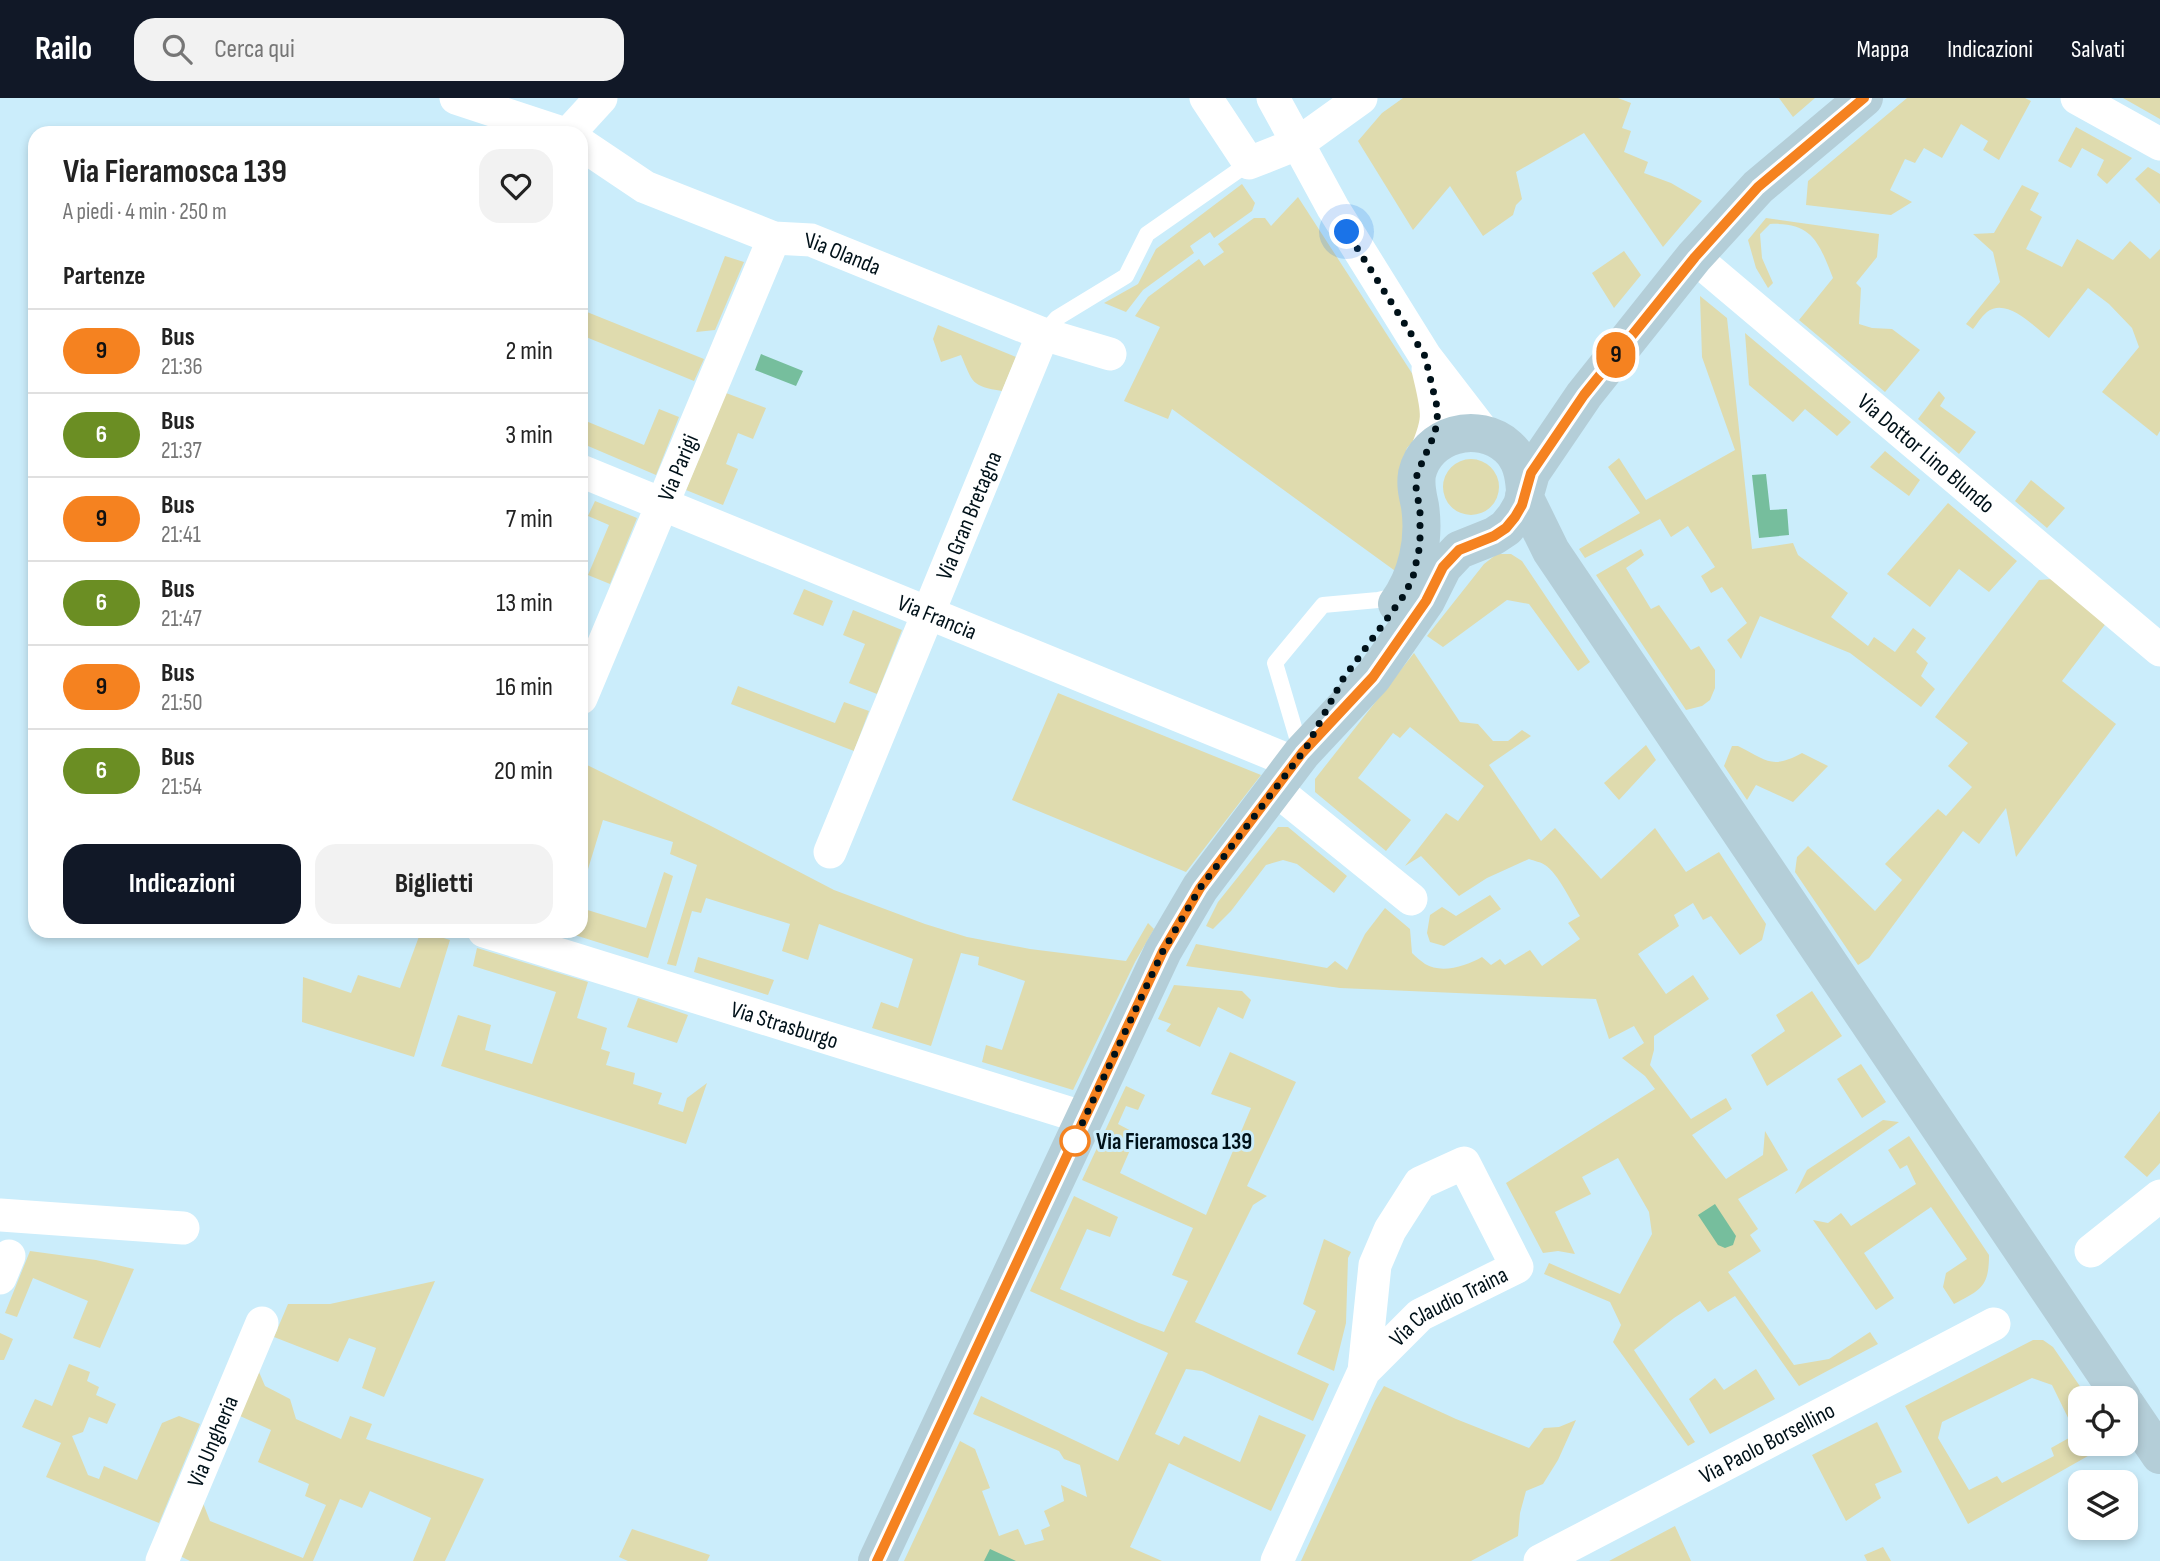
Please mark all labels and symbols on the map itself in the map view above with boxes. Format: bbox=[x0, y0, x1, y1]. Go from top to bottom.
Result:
your location bbox=[1329, 214, 1364, 249]
street label: Via Olanda bbox=[804, 227, 885, 282]
line badge: 9 bbox=[1593, 332, 1639, 378]
street label: Via Dottor Lino Blundo bbox=[1851, 388, 2000, 519]
street label: Via Parigi bbox=[652, 430, 705, 505]
street label: Via Gran Bretagna bbox=[930, 447, 1008, 584]
street label: Via Francia bbox=[893, 589, 981, 646]
street label: Via Strasburgo bbox=[727, 996, 842, 1055]
marker: Via Fieramosca 139 bbox=[1060, 1126, 1090, 1156]
place label: Via Fieramosca 139 bbox=[1096, 1128, 1252, 1156]
street label: Via Claudio Traina bbox=[1384, 1261, 1513, 1353]
street label: Via Ungheria bbox=[182, 1392, 245, 1491]
street label: Via Paolo Borsellino bbox=[1695, 1397, 1840, 1490]

